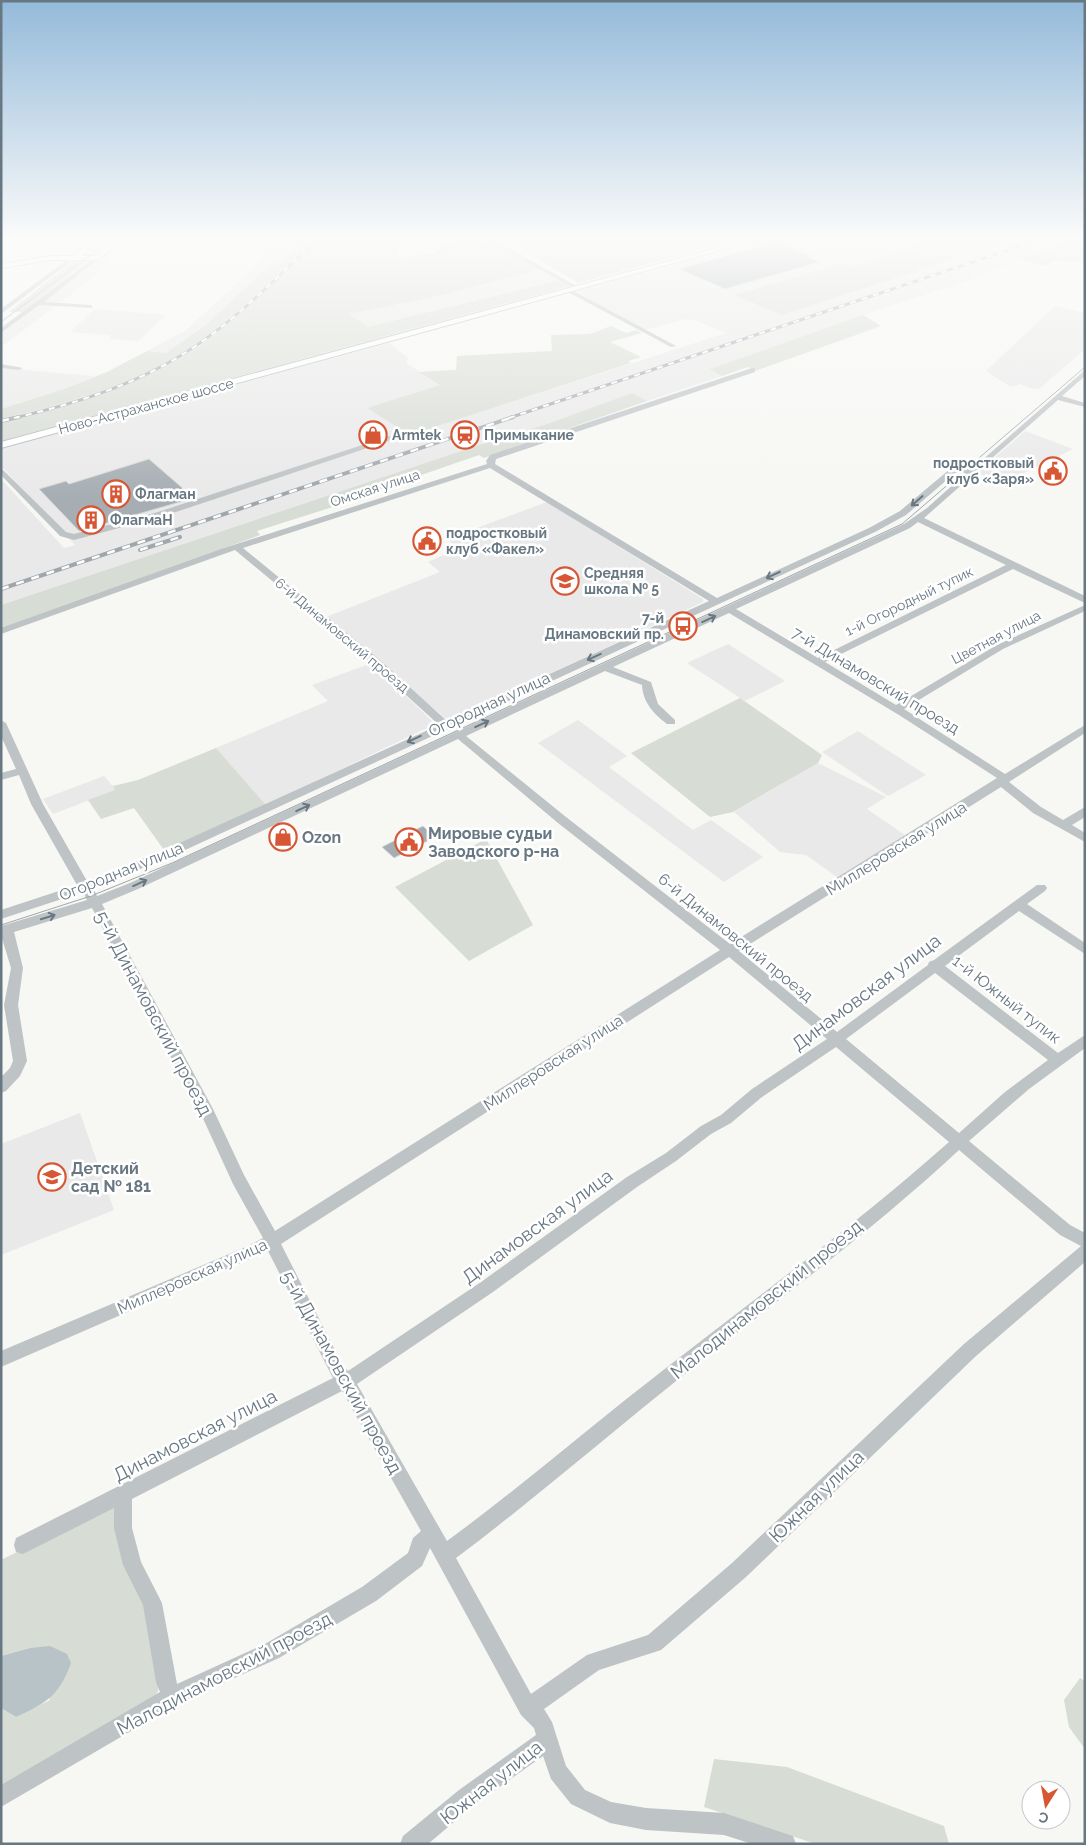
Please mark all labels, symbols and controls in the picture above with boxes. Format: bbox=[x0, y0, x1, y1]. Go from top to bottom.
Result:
street label: Ново-Астраханское шоссе bbox=[57, 375, 235, 437]
shop icon: Armtek bbox=[358, 420, 388, 450]
station icon: Примыкание bbox=[450, 420, 480, 450]
place label: Armtek bbox=[392, 427, 441, 443]
place label: Примыкание bbox=[484, 427, 574, 443]
place label: подростковый клуб «Заря» bbox=[933, 455, 1034, 487]
public building icon: подростковый клуб «Заря» bbox=[1038, 456, 1068, 486]
street label: Омская улица bbox=[328, 466, 422, 510]
building icon: Флагман bbox=[101, 479, 131, 509]
place label: Флагман bbox=[135, 486, 196, 502]
one-way arrow bbox=[910, 495, 923, 507]
building icon: ФлагмаН bbox=[76, 505, 106, 535]
place label: ФлагмаН bbox=[110, 512, 173, 528]
place label: подростковый клуб «Факел» bbox=[446, 525, 547, 557]
public building icon: подростковый клуб «Факел» bbox=[412, 526, 442, 556]
street label: 1-й Огородный тупик bbox=[842, 563, 976, 639]
place label: Средняя школа № 5 bbox=[584, 565, 659, 597]
school or university icon: Средняя школа № 5 bbox=[550, 566, 580, 596]
one-way arrow bbox=[766, 571, 781, 581]
street label: 6-й Динамовский проезд bbox=[272, 574, 412, 696]
street label: Цветная улица bbox=[949, 607, 1043, 667]
place label: 7-й Динамовский пр. bbox=[545, 610, 664, 642]
bus stop icon: 7-й Динамовский пр. bbox=[668, 611, 698, 641]
one-way arrow bbox=[701, 614, 716, 623]
street label: 7-й Динамовский проезд bbox=[789, 623, 963, 738]
one-way arrow bbox=[587, 653, 602, 663]
street label: Огородная улица bbox=[425, 668, 553, 741]
one-way arrow bbox=[474, 719, 489, 729]
one-way arrow bbox=[407, 735, 422, 744]
street label: Миллеровская улица bbox=[823, 797, 970, 899]
one-way arrow bbox=[295, 802, 310, 812]
shop icon: Ozon bbox=[268, 822, 298, 852]
place label: Мировые судьи Заводского р-на bbox=[428, 824, 559, 861]
public building icon: Мировые судьи Заводского р-на bbox=[394, 827, 424, 857]
place label: Ozon bbox=[302, 828, 341, 847]
street label: Огородная улица bbox=[56, 838, 186, 905]
street label: 6-й Динамовский проезд bbox=[655, 869, 817, 1006]
one-way arrow bbox=[132, 878, 147, 888]
street label: 5-й Динамовский проезд bbox=[91, 907, 217, 1119]
one-way arrow bbox=[39, 912, 55, 921]
street label: Динамовская улица bbox=[787, 929, 945, 1055]
street label: 1-й Южный тупик bbox=[949, 951, 1065, 1048]
street label: Миллеровская улица bbox=[480, 1010, 626, 1115]
place label: Детский сад № 181 bbox=[71, 1159, 151, 1196]
school or university icon: Детский сад № 181 bbox=[37, 1162, 67, 1192]
street label: Динамовская улица bbox=[458, 1164, 616, 1288]
street label: Малодинамовский проезд bbox=[666, 1215, 866, 1383]
street label: Миллеровская улица bbox=[114, 1235, 270, 1318]
street label: 5-й Динамовский проезд bbox=[277, 1267, 407, 1477]
street label: Динамовская улица bbox=[110, 1384, 280, 1486]
street label: Южная улица bbox=[764, 1445, 868, 1547]
street label: Малодинамовский проезд bbox=[113, 1607, 335, 1739]
street label: Южная улица bbox=[436, 1735, 546, 1829]
north arrow bbox=[1021, 1780, 1071, 1830]
text: С bbox=[1037, 1809, 1050, 1827]

